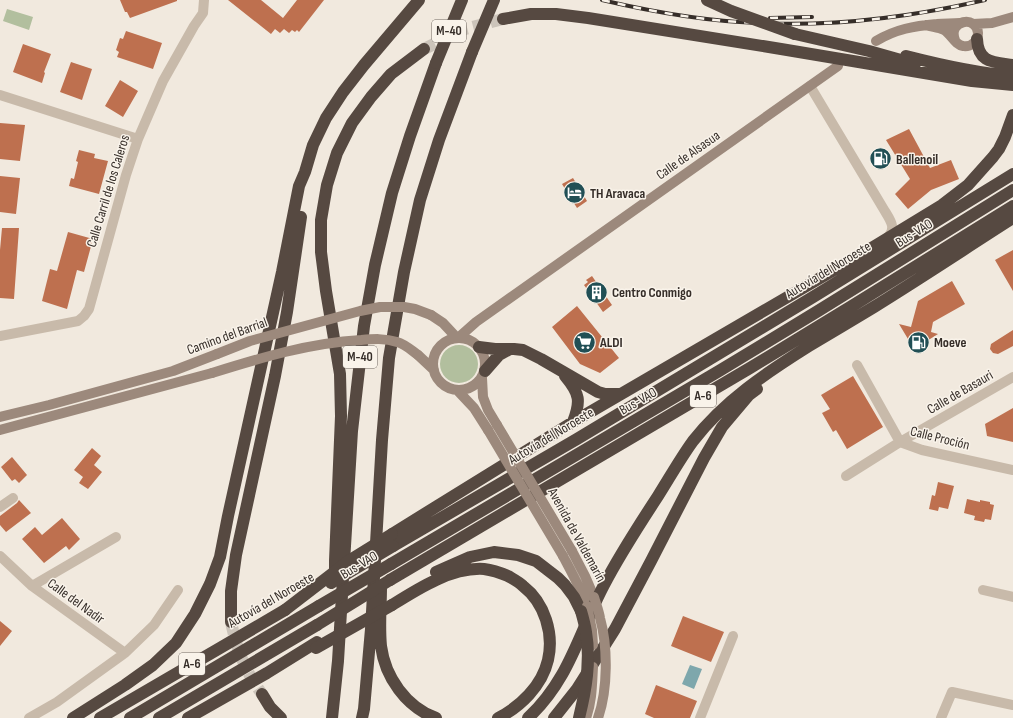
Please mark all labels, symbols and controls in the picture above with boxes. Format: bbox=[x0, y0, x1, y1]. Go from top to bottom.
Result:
road number: M-40 bbox=[432, 20, 466, 42]
street label: Calle de Alsasua bbox=[653, 127, 723, 183]
street label: Calle Carril de los Caleros bbox=[83, 133, 133, 249]
fuel station icon: Ballenoil bbox=[867, 146, 893, 172]
place label: Ballenoil bbox=[896, 151, 938, 168]
hotel icon: TH Aravaca bbox=[561, 180, 587, 206]
place label: TH Aravaca bbox=[590, 185, 646, 202]
street label: Bus-VAO bbox=[892, 215, 936, 251]
street label: Autovía del Noroeste bbox=[781, 238, 874, 303]
building icon: Centro Conmigo bbox=[583, 279, 609, 305]
place label: Centro Conmigo bbox=[612, 284, 692, 301]
street label: Camino del Barrial bbox=[185, 314, 269, 358]
supermarket icon: ALDI bbox=[572, 329, 598, 355]
fuel station icon: Moeve bbox=[905, 329, 931, 355]
place label: ALDI bbox=[599, 334, 623, 351]
place label: Moeve bbox=[934, 334, 967, 351]
road number: M-40 bbox=[343, 346, 377, 368]
street label: Calle de Basauri bbox=[924, 366, 996, 418]
street label: Bus-VAO bbox=[616, 383, 660, 419]
road number: A-6 bbox=[690, 385, 716, 407]
street label: Autovía del Noroeste bbox=[504, 404, 597, 469]
street label: Calle Proción bbox=[909, 422, 971, 454]
street label: Avenida de Valdemarín bbox=[544, 484, 610, 585]
street label: Bus-VAO bbox=[337, 547, 381, 583]
street label: Autovía del Noroeste bbox=[224, 568, 317, 632]
street label: Calle del Nadir bbox=[44, 575, 108, 627]
road number: A-6 bbox=[179, 653, 205, 675]

